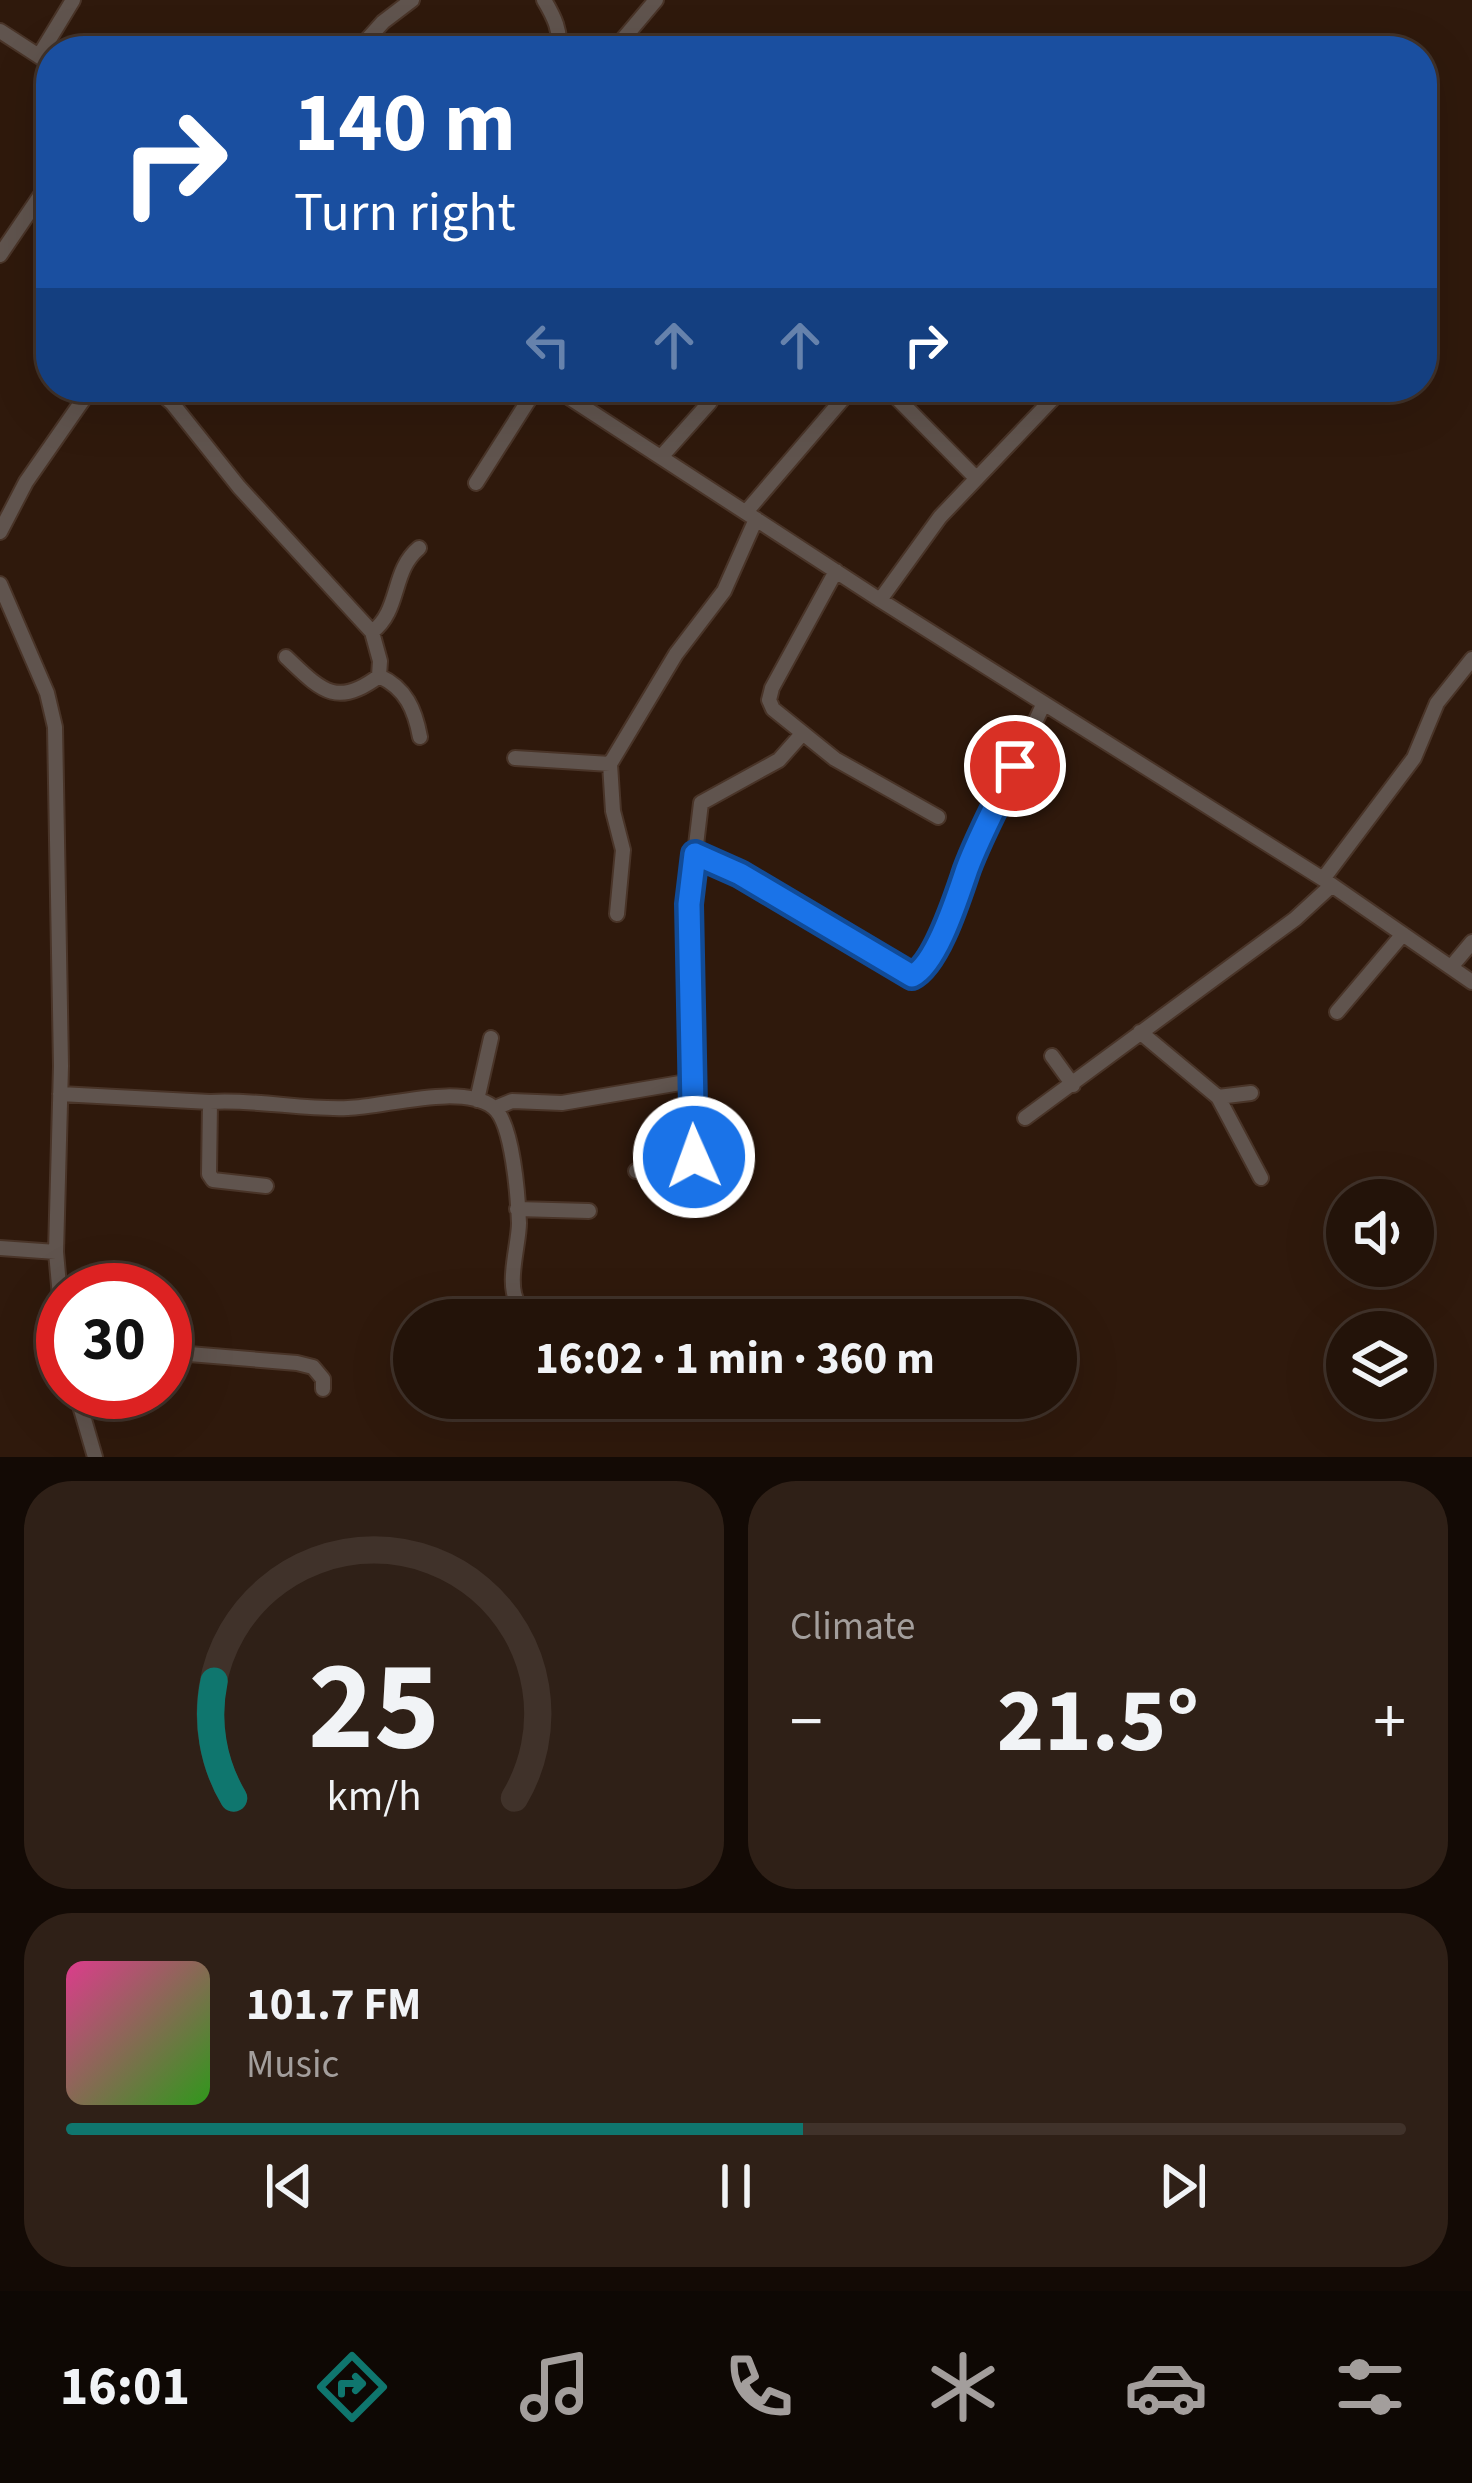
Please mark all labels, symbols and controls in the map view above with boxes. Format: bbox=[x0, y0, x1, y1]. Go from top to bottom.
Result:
text: 140 m bbox=[294, 64, 516, 184]
icon: right bbox=[96, 84, 252, 240]
text: Turn right bbox=[294, 175, 516, 252]
icon: left bbox=[515, 312, 581, 378]
icon: ahead bbox=[641, 312, 707, 378]
icon: ahead bbox=[767, 312, 833, 378]
icon: right bbox=[893, 312, 959, 378]
pin bbox=[964, 715, 1066, 817]
icon: arrive bbox=[982, 733, 1048, 799]
position arrow bbox=[631, 1094, 757, 1220]
map controls bbox=[1326, 1179, 1434, 1419]
button: sound bbox=[1326, 1179, 1434, 1287]
speed limit sign: 30 bbox=[36, 1263, 192, 1419]
button: layers bbox=[1326, 1311, 1434, 1419]
text: 16:02 · 1 min · 360 m bbox=[535, 1327, 935, 1391]
text: Climate bbox=[790, 1599, 915, 1655]
text: 25 bbox=[308, 1619, 440, 1797]
text: 21.5° bbox=[997, 1658, 1199, 1786]
text: − bbox=[790, 1675, 823, 1769]
text: + bbox=[1373, 1675, 1406, 1769]
text: km/h bbox=[326, 1766, 422, 1827]
text: 101.7 FM bbox=[246, 1973, 421, 2037]
text: Music bbox=[246, 2037, 339, 2093]
icon: previous bbox=[256, 2153, 322, 2219]
icon: pause bbox=[703, 2153, 769, 2219]
icon: next bbox=[1150, 2153, 1216, 2219]
icon: directions bbox=[310, 2345, 394, 2429]
icon: music bbox=[513, 2345, 597, 2429]
icon: phone bbox=[717, 2345, 801, 2429]
icon: climate bbox=[921, 2345, 1005, 2429]
icon: car bbox=[1124, 2345, 1208, 2429]
icon: filters bbox=[1328, 2345, 1412, 2429]
text: 16:01 bbox=[60, 2349, 190, 2426]

